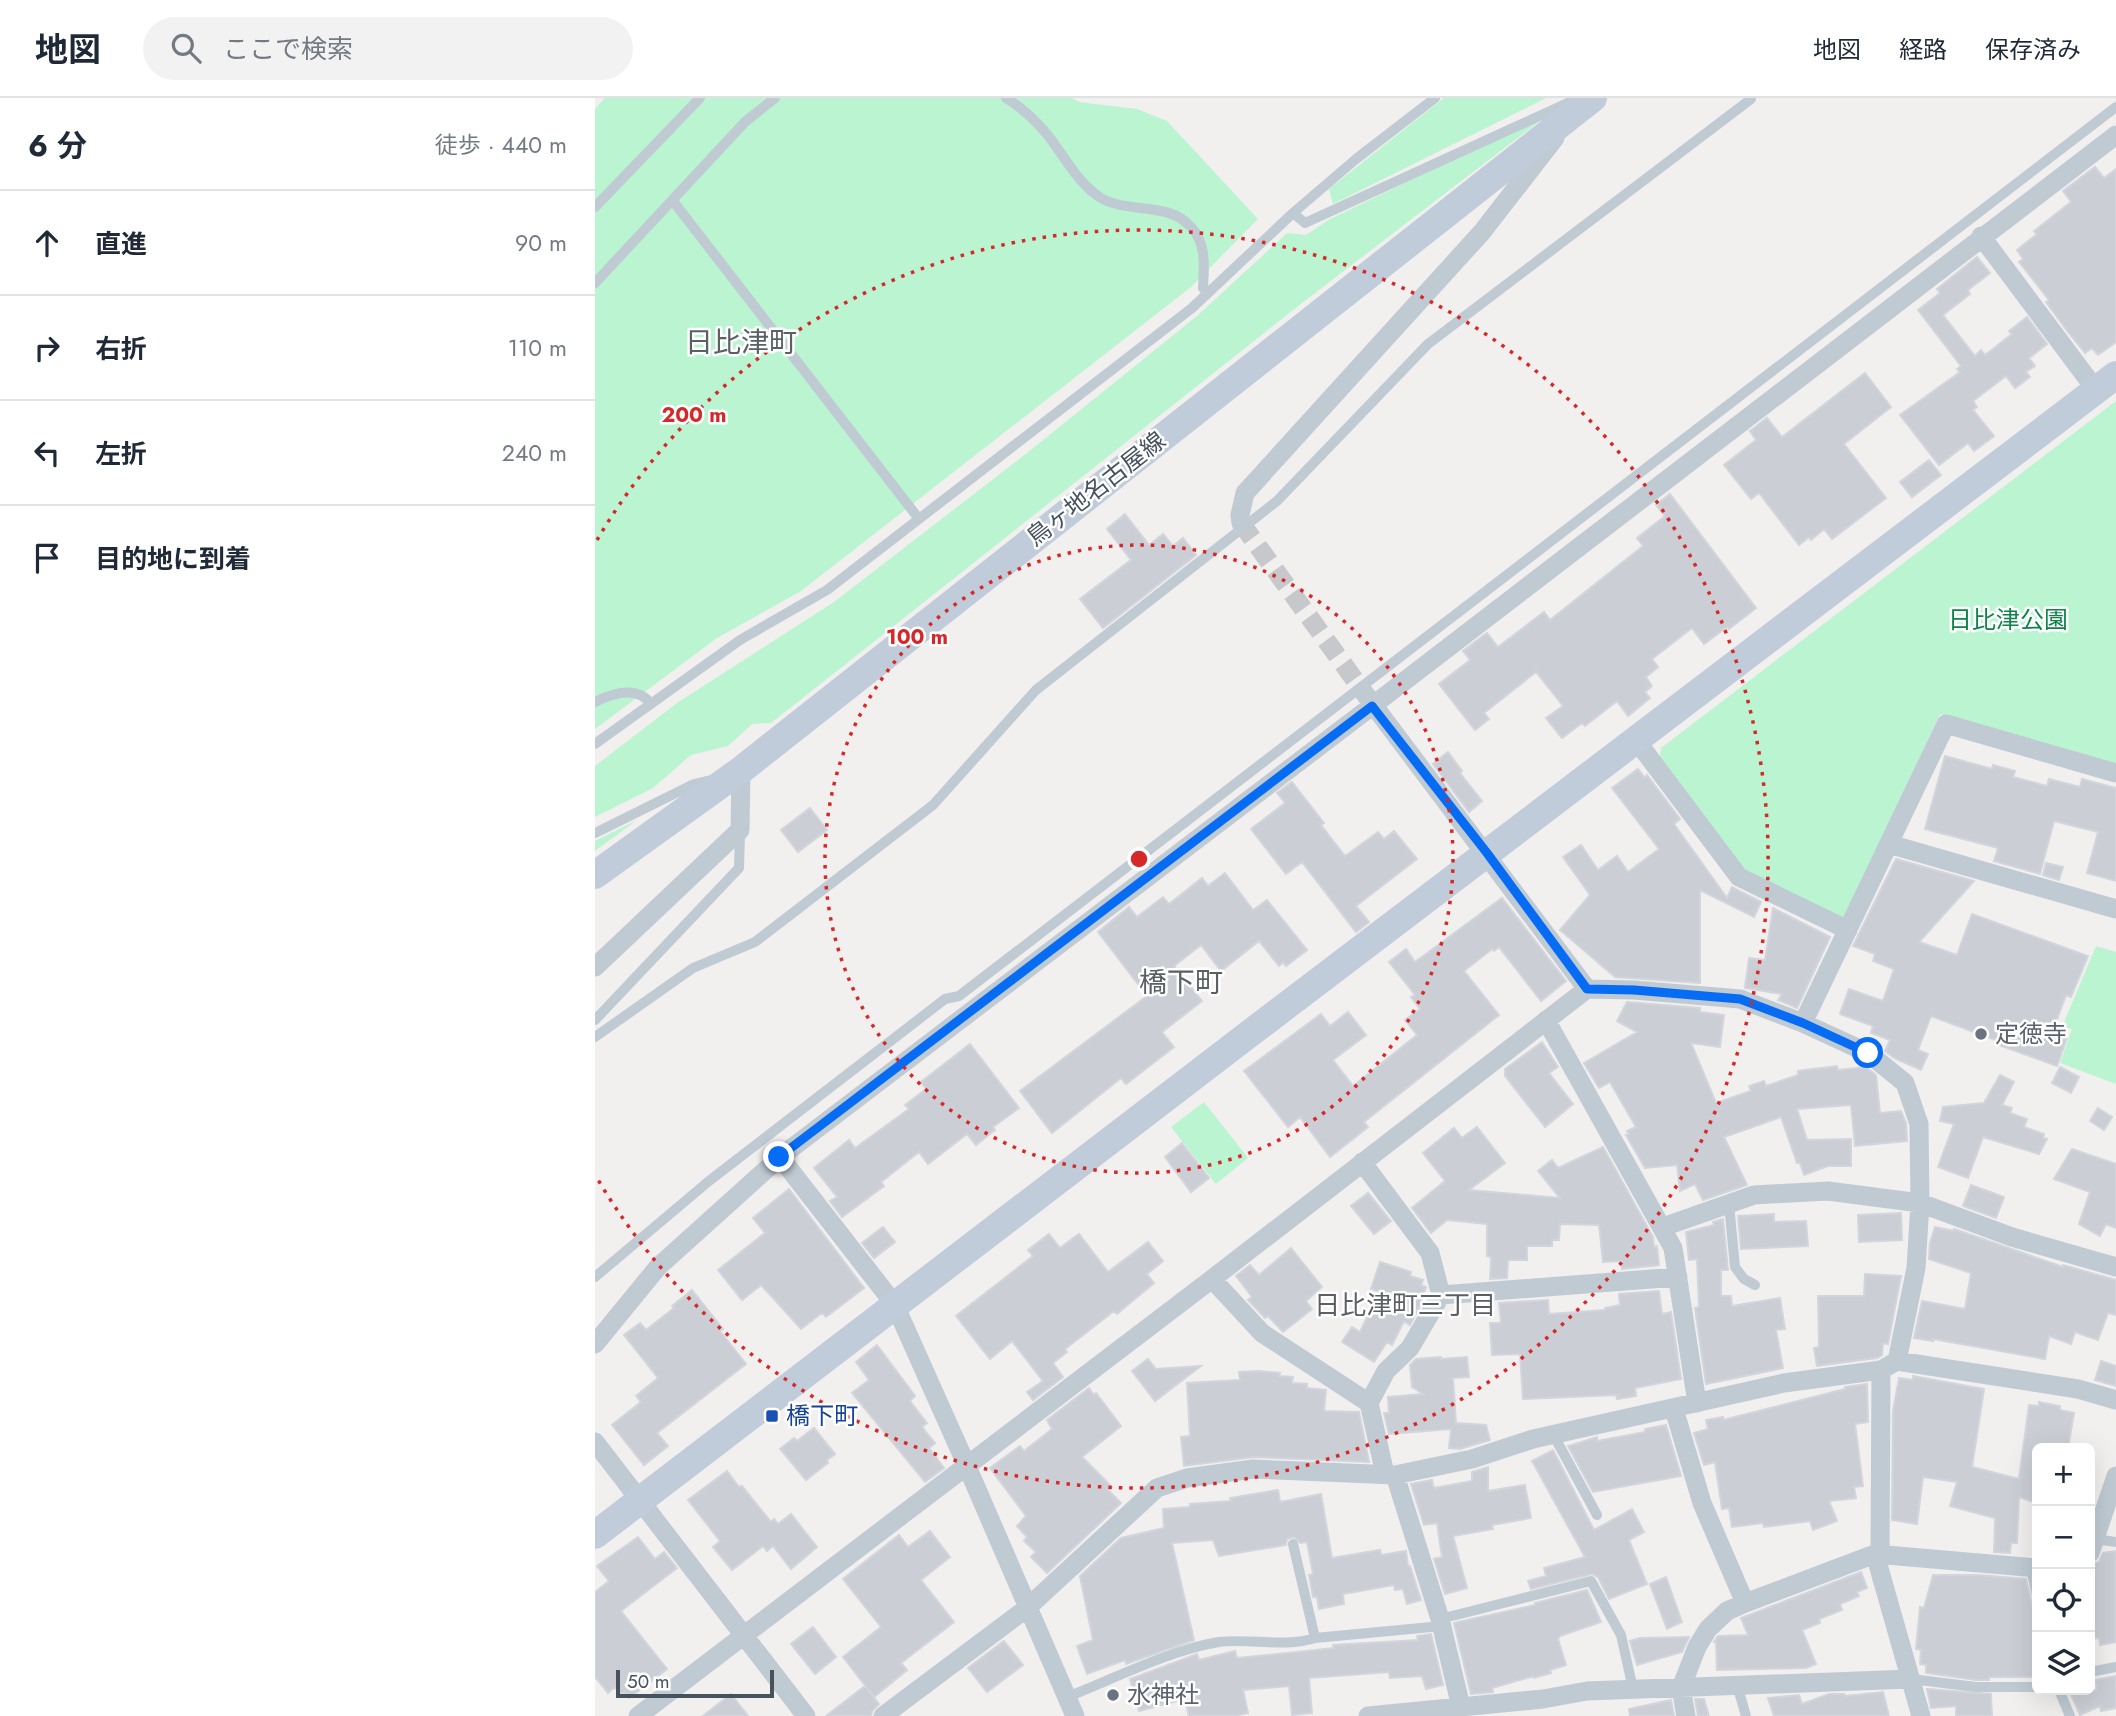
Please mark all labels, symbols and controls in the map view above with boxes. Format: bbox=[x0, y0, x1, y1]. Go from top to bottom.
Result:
search box bbox=[143, 17, 633, 80]
text: 地図 bbox=[35, 26, 101, 73]
icon: search bbox=[167, 29, 205, 67]
text: ここで検索 bbox=[223, 30, 353, 68]
text: 地図 bbox=[1813, 32, 1861, 67]
text: 経路 bbox=[1899, 32, 1947, 67]
text: 保存済み bbox=[1985, 32, 2081, 67]
text: 6 分 bbox=[28, 124, 87, 167]
text: 徒歩 · 440 m bbox=[435, 128, 567, 162]
icon: ahead bbox=[28, 224, 66, 262]
text: 直進 bbox=[95, 225, 147, 263]
text: 90 m bbox=[515, 226, 567, 260]
district label: 日比津町 bbox=[685, 322, 797, 363]
icon: right bbox=[28, 329, 66, 367]
text: 右折 bbox=[95, 330, 147, 368]
text: 110 m bbox=[508, 331, 567, 365]
text: 200 m bbox=[661, 400, 727, 430]
street label: 鳥ヶ地名古屋線 bbox=[1019, 423, 1173, 554]
icon: left bbox=[28, 434, 66, 472]
text: 左折 bbox=[95, 435, 147, 473]
text: 240 m bbox=[502, 436, 567, 470]
icon: arrive bbox=[28, 539, 66, 577]
text: 目的地に到着 bbox=[95, 540, 251, 578]
park label: 日比津公園 bbox=[1948, 602, 2068, 637]
text: 100 m bbox=[886, 622, 948, 652]
centre of rings bbox=[1127, 847, 1151, 871]
district label: 橋下町 bbox=[1139, 962, 1223, 1003]
place label: 定徳寺 bbox=[1995, 1016, 2067, 1051]
marker: 定徳寺 bbox=[1973, 1026, 1989, 1042]
route start bbox=[1852, 1037, 1883, 1068]
route end bbox=[763, 1141, 794, 1172]
district label: 日比津町三丁目 bbox=[1314, 1286, 1496, 1324]
place label: 橋下町 bbox=[786, 1398, 858, 1433]
marker: 橋下町 bbox=[764, 1408, 780, 1424]
map controls bbox=[2032, 1443, 2095, 1695]
button: + bbox=[2032, 1443, 2095, 1506]
button: − bbox=[2032, 1506, 2095, 1569]
button: locate bbox=[2032, 1569, 2095, 1632]
button: layers bbox=[2032, 1632, 2095, 1695]
scale bar bbox=[616, 1667, 773, 1699]
text: 50 m bbox=[627, 1668, 670, 1695]
place label: 水神社 bbox=[1127, 1677, 1199, 1712]
marker: 水神社 bbox=[1105, 1687, 1121, 1703]

